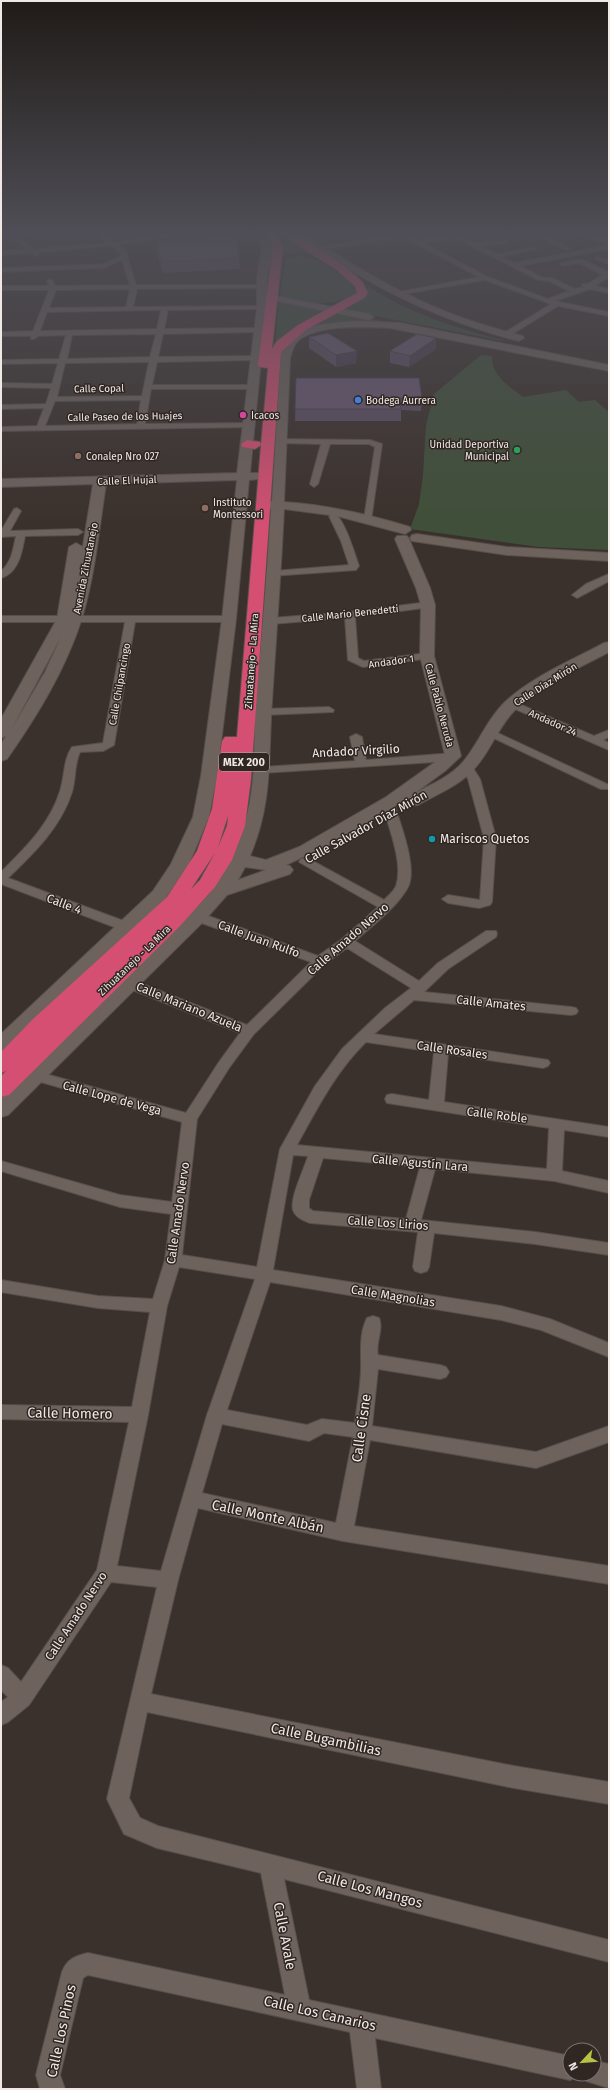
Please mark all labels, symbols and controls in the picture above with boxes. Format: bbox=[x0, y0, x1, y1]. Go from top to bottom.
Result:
street label: Calle Copal bbox=[74, 383, 124, 395]
marker: Bodega Aurrera bbox=[353, 395, 363, 405]
place label: Bodega Aurrera bbox=[366, 395, 436, 407]
street label: Calle Paseo de los Huajes bbox=[67, 410, 183, 424]
marker: Icacos bbox=[238, 410, 248, 420]
place label: Icacos bbox=[251, 410, 279, 422]
place label: Unidad Deportiva Municipal bbox=[429, 439, 509, 463]
marker: Unidad Deportiva Municipal bbox=[512, 445, 522, 455]
marker: Conalep Nro 027 bbox=[73, 451, 83, 461]
place label: Conalep Nro 027 bbox=[86, 451, 160, 463]
street label: Calle El Hujal bbox=[97, 474, 157, 488]
place label: Instituto Montessori bbox=[213, 497, 263, 521]
marker: Instituto Montessori bbox=[200, 503, 210, 513]
street label: Avenida Zihuatanejo bbox=[71, 521, 101, 615]
street label: Calle Mario Benedetti bbox=[301, 603, 399, 625]
street label: Zihuatanejo - La Mira bbox=[243, 613, 261, 709]
street label: Calle Chilpancingo bbox=[107, 642, 133, 726]
street label: Andador 1 bbox=[368, 653, 415, 671]
street label: Calle Díaz Mirón bbox=[511, 660, 579, 709]
street label: Calle Pablo Neruda bbox=[422, 662, 456, 748]
street label: Andador 24 bbox=[527, 707, 579, 739]
street label: Andador Virgilio bbox=[312, 742, 400, 760]
road number: MEX 200 bbox=[219, 753, 269, 771]
street label: Calle Salvador Díaz Mirón bbox=[303, 788, 429, 866]
place label: Mariscos Quetos bbox=[440, 832, 530, 846]
marker: Mariscos Quetos bbox=[427, 834, 437, 844]
street label: Calle 4 bbox=[45, 891, 84, 917]
street label: Calle Amado Nervo bbox=[305, 900, 391, 978]
street label: Calle Juan Rulfo bbox=[216, 918, 302, 960]
street label: Zihuatanejo - La Mira bbox=[96, 923, 173, 998]
street label: Calle Mariano Azuela bbox=[134, 979, 244, 1035]
street label: Calle Amates bbox=[456, 992, 527, 1014]
street label: Calle Rosales bbox=[416, 1038, 489, 1062]
street label: Calle Lope de Vega bbox=[61, 1078, 163, 1118]
street label: Calle Roble bbox=[466, 1104, 528, 1126]
street label: Calle Agustín Lara bbox=[371, 1152, 469, 1174]
street label: Calle Amado Nervo bbox=[164, 1161, 192, 1265]
street label: Calle Los Lirios bbox=[347, 1213, 429, 1233]
street label: Calle Magnolias bbox=[350, 1282, 436, 1310]
street label: Calle Cisne bbox=[348, 1393, 375, 1463]
street label: Calle Homero bbox=[27, 1404, 113, 1423]
street label: Calle Monte Albán bbox=[210, 1496, 326, 1537]
street label: Calle Amado Nervo bbox=[42, 1569, 110, 1663]
street label: Calle Bugambilias bbox=[269, 1720, 383, 1760]
street label: Calle Los Mangos bbox=[315, 1867, 425, 1912]
street label: Calle Avale bbox=[270, 1901, 299, 1971]
street label: Calle Los Pinos bbox=[43, 1983, 80, 2079]
street label: Calle Los Canarios bbox=[262, 1992, 378, 2035]
north arrow bbox=[562, 2042, 602, 2082]
text: N bbox=[566, 2060, 581, 2072]

